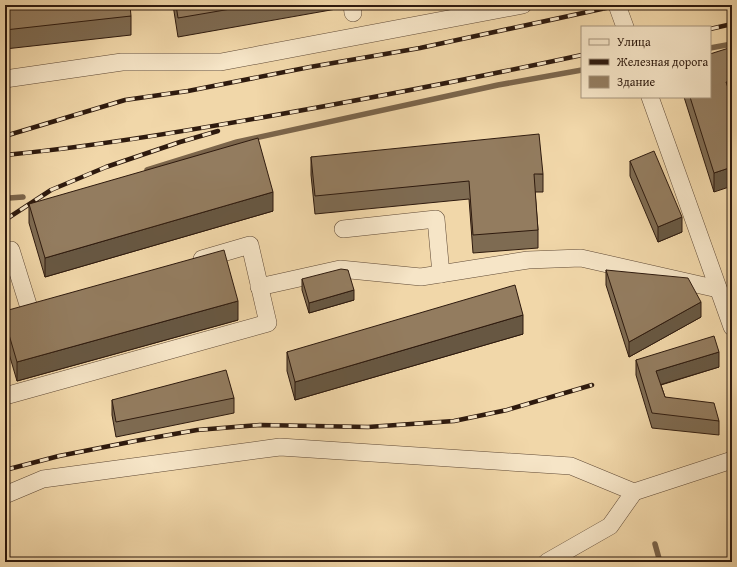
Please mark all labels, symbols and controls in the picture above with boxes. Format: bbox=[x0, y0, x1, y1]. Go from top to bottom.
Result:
legend bbox=[581, 26, 711, 98]
text: Улица bbox=[617, 33, 651, 50]
text: Железная дорога bbox=[616, 53, 708, 70]
text: Здание bbox=[617, 73, 656, 90]

